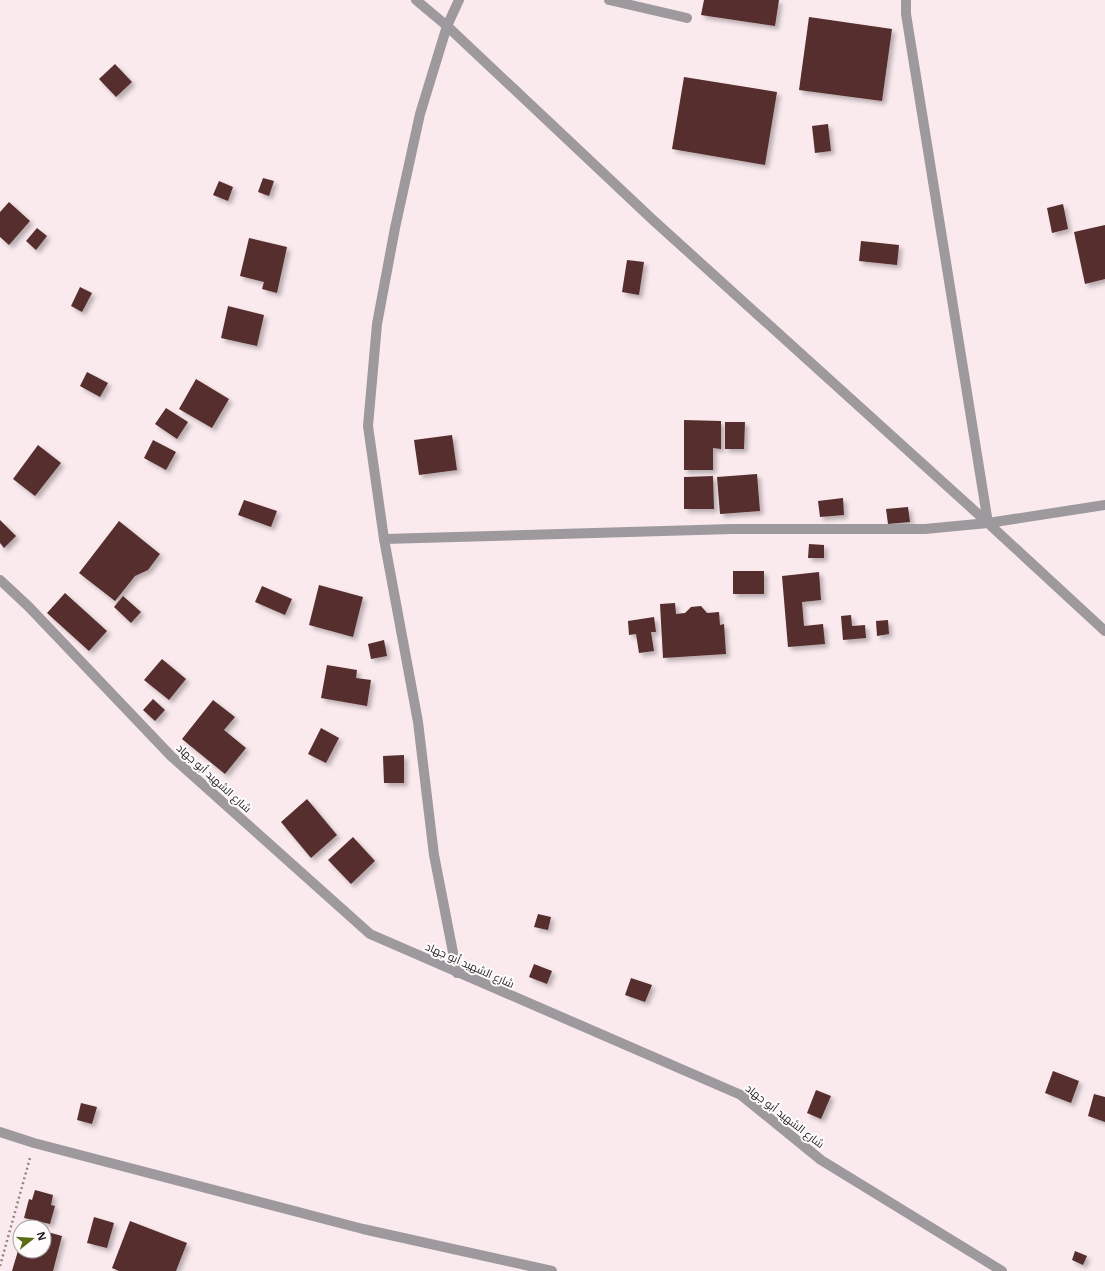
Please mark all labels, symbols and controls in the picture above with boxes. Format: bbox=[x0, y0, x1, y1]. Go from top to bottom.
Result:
street label: شارع الشهيد أبو جهاد bbox=[173, 740, 255, 816]
street label: شارع الشهيد أبو جهاد bbox=[423, 938, 517, 992]
street label: شارع الشهيد أبو جهاد bbox=[742, 1080, 828, 1152]
north arrow bbox=[12, 1219, 52, 1259]
text: N bbox=[34, 1229, 51, 1242]

